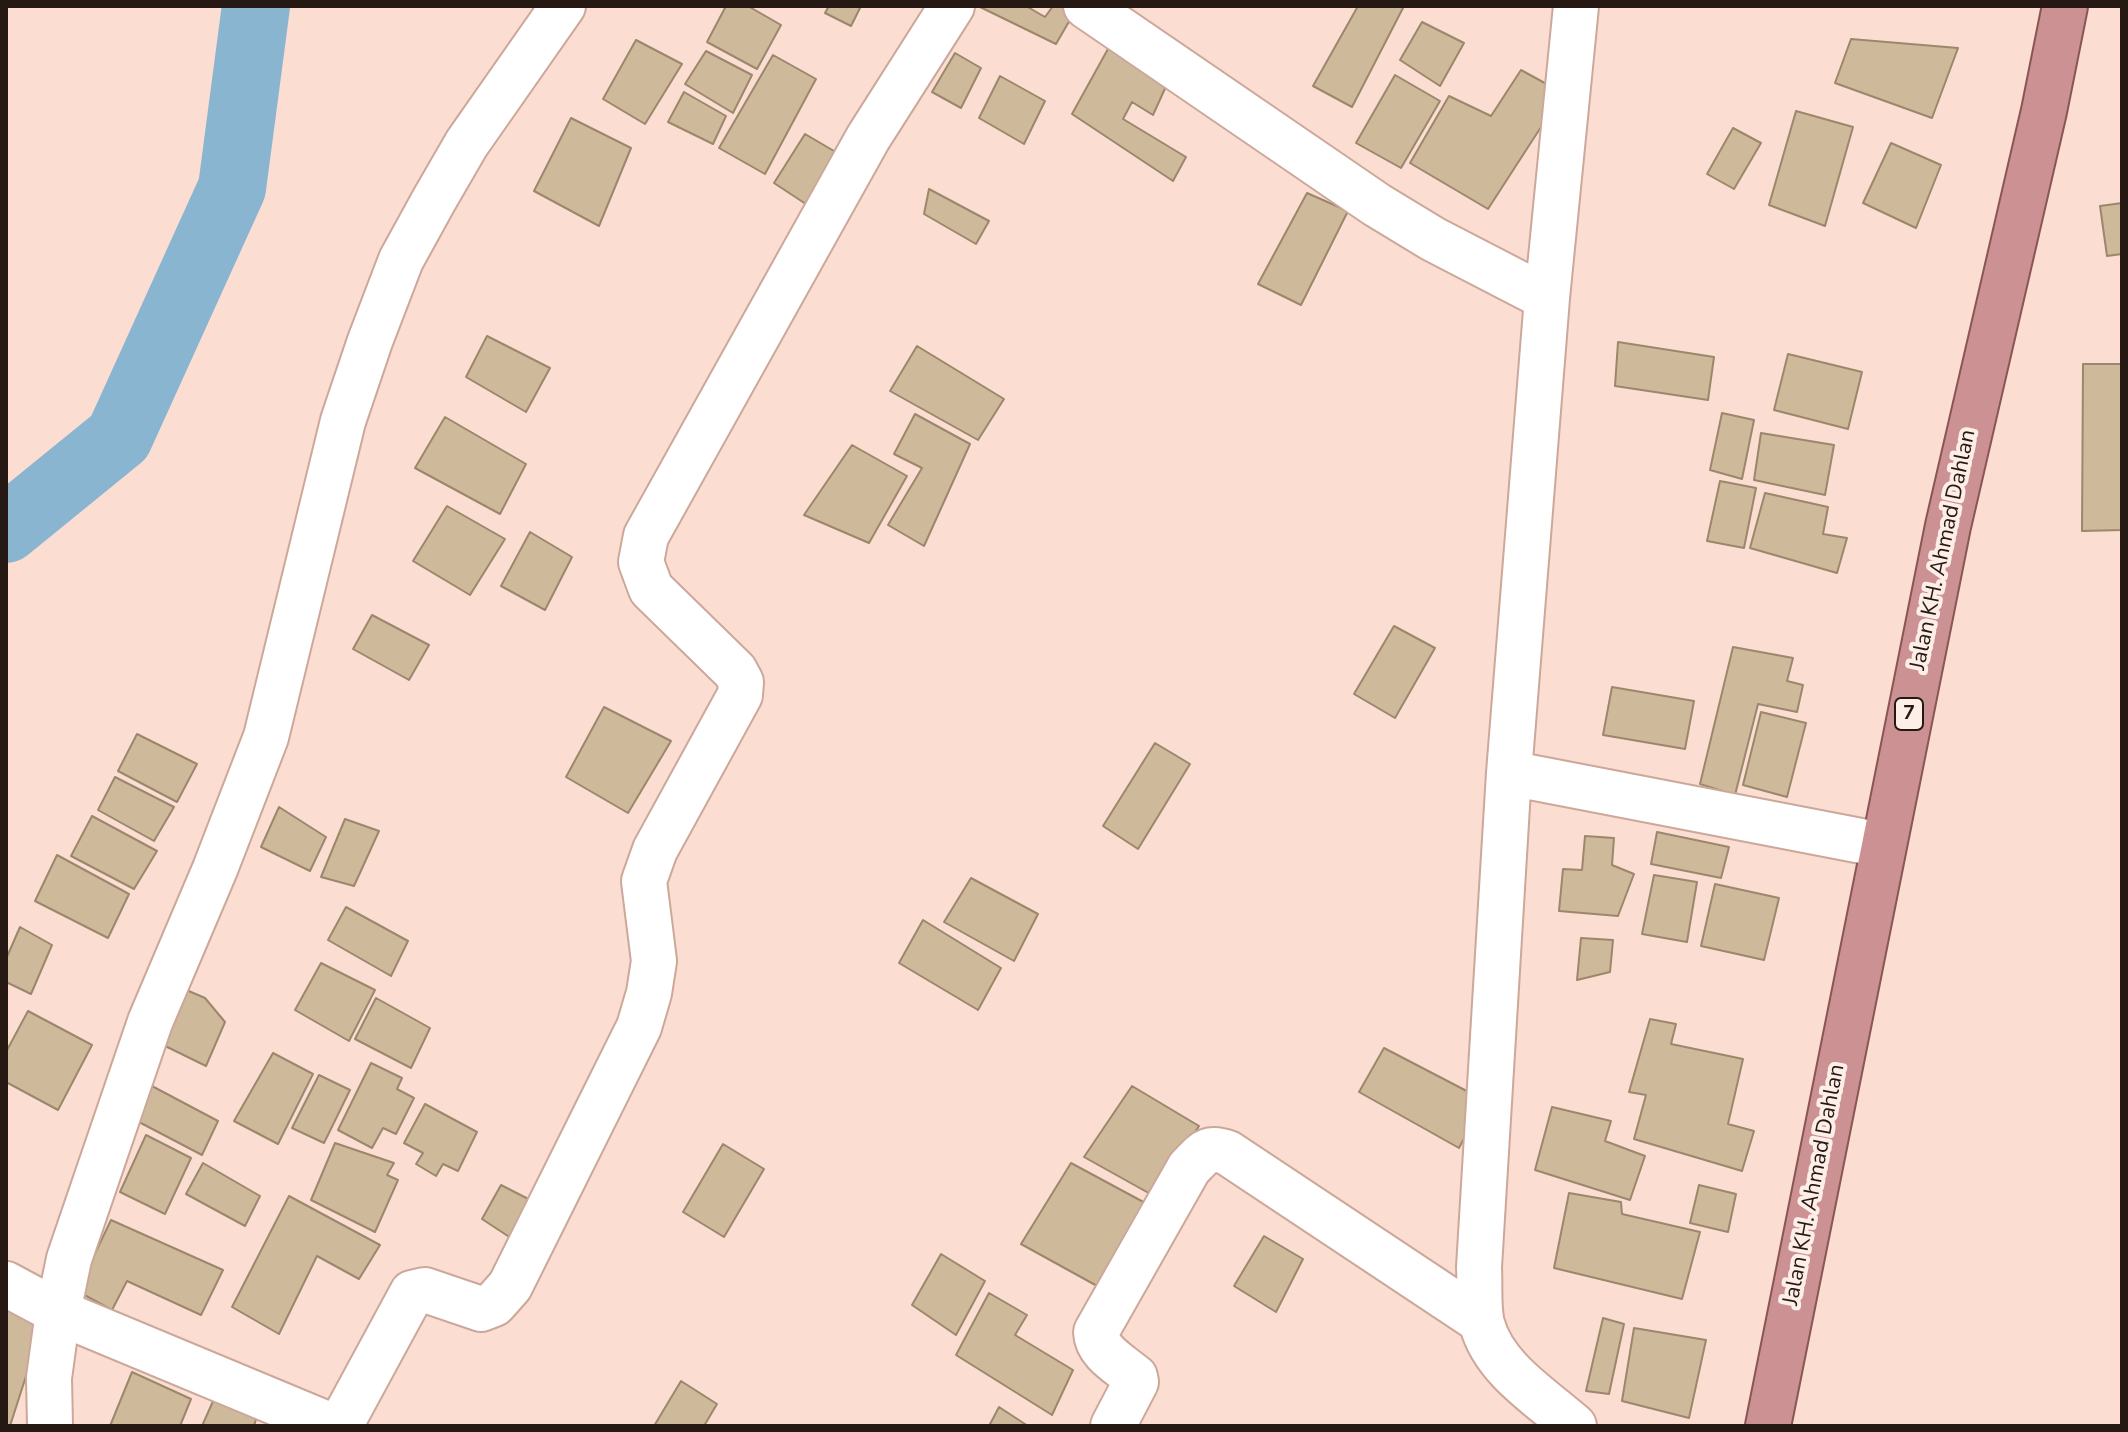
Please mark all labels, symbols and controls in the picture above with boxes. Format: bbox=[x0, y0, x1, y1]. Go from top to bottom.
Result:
street label: Jalan KH. Ahmad Dahlan bbox=[1906, 427, 1982, 673]
road number: 7 bbox=[1895, 698, 1923, 730]
street label: Jalan KH. Ahmad Dahlan bbox=[1779, 1062, 1851, 1308]

